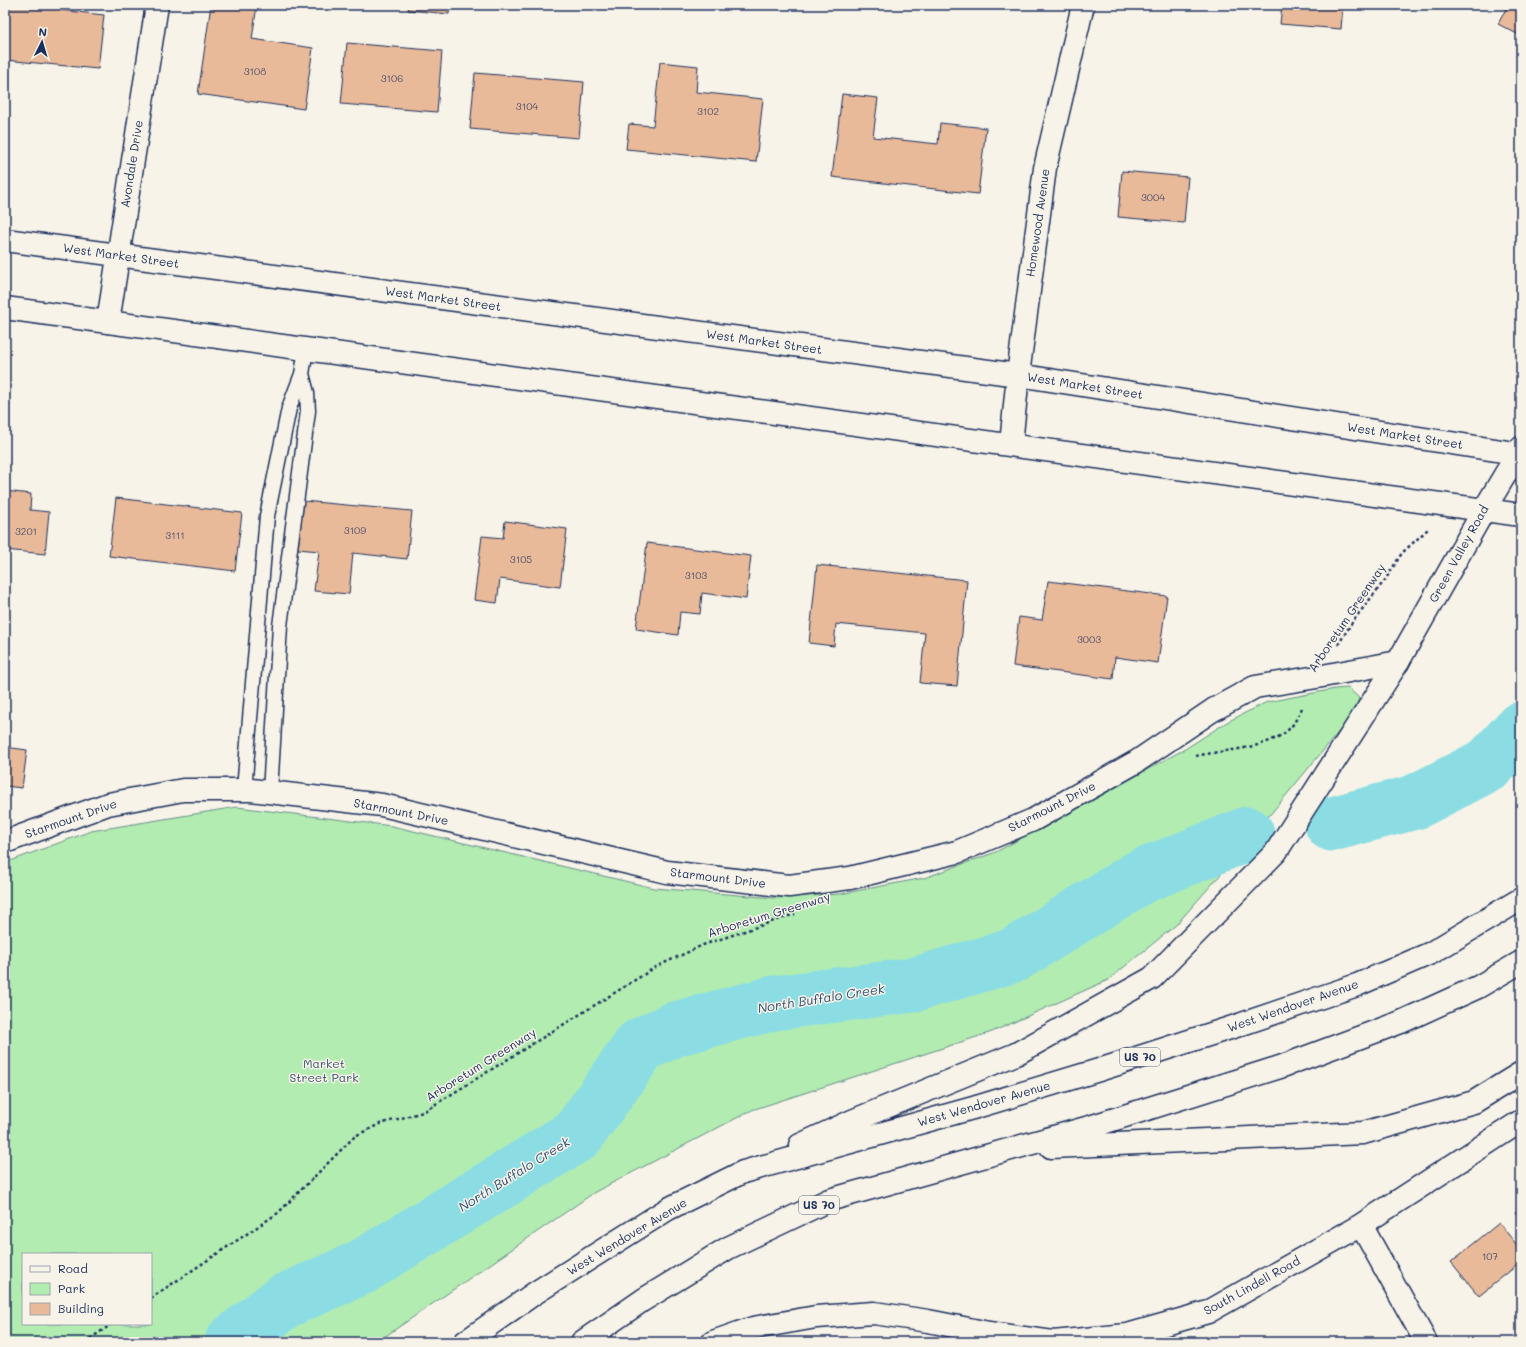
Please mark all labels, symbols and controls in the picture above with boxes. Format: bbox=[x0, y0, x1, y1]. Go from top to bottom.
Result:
north arrow bbox=[22, 22, 62, 62]
text: N bbox=[38, 24, 48, 39]
house number: 3108 bbox=[244, 64, 266, 78]
house number: 3106 bbox=[381, 71, 403, 85]
house number: 3104 bbox=[516, 99, 538, 113]
house number: 3102 bbox=[697, 104, 719, 118]
street label: Avondale Drive bbox=[116, 119, 146, 209]
street label: Homewood Avenue bbox=[1021, 168, 1053, 278]
house number: 3004 bbox=[1141, 190, 1165, 204]
street label: West Market Street bbox=[62, 239, 180, 271]
street label: West Market Street bbox=[384, 282, 502, 314]
street label: West Market Street bbox=[705, 325, 823, 357]
street label: West Market Street bbox=[1026, 368, 1144, 402]
street label: West Market Street bbox=[1346, 418, 1464, 452]
street label: Green Valley Road bbox=[1425, 502, 1492, 605]
house number: 3109 bbox=[344, 523, 366, 537]
house number: 3201 bbox=[15, 524, 37, 538]
house number: 3111 bbox=[165, 528, 185, 542]
house number: 3105 bbox=[510, 552, 532, 566]
street label: Arboretum Greenway bbox=[1304, 560, 1388, 675]
house number: 3103 bbox=[685, 568, 707, 582]
house number: 3003 bbox=[1077, 632, 1101, 646]
street label: Starmount Drive bbox=[1005, 777, 1098, 835]
street label: Starmount Drive bbox=[352, 794, 450, 828]
street label: Starmount Drive bbox=[23, 795, 119, 841]
street label: Starmount Drive bbox=[669, 863, 767, 891]
street label: Arboretum Greenway bbox=[706, 888, 832, 940]
street label: West Wendover Avenue bbox=[1225, 975, 1360, 1035]
water label: North Buffalo Creek bbox=[756, 979, 887, 1016]
street label: Arboretum Greenway bbox=[422, 1024, 539, 1105]
road number: US 70 bbox=[1120, 1048, 1160, 1066]
park label: Market Street Park bbox=[289, 1055, 359, 1085]
street label: West Wendover Avenue bbox=[915, 1076, 1052, 1130]
water label: North Buffalo Creek bbox=[455, 1132, 574, 1215]
street label: West Wendover Avenue bbox=[563, 1194, 690, 1278]
road number: US 70 bbox=[799, 1196, 839, 1214]
house number: 107 bbox=[1482, 1249, 1499, 1263]
street label: South Lindell Road bbox=[1201, 1252, 1303, 1318]
legend bbox=[22, 1253, 152, 1325]
text: Road bbox=[58, 1260, 88, 1276]
text: Park bbox=[58, 1280, 85, 1296]
text: Building bbox=[58, 1300, 104, 1316]

